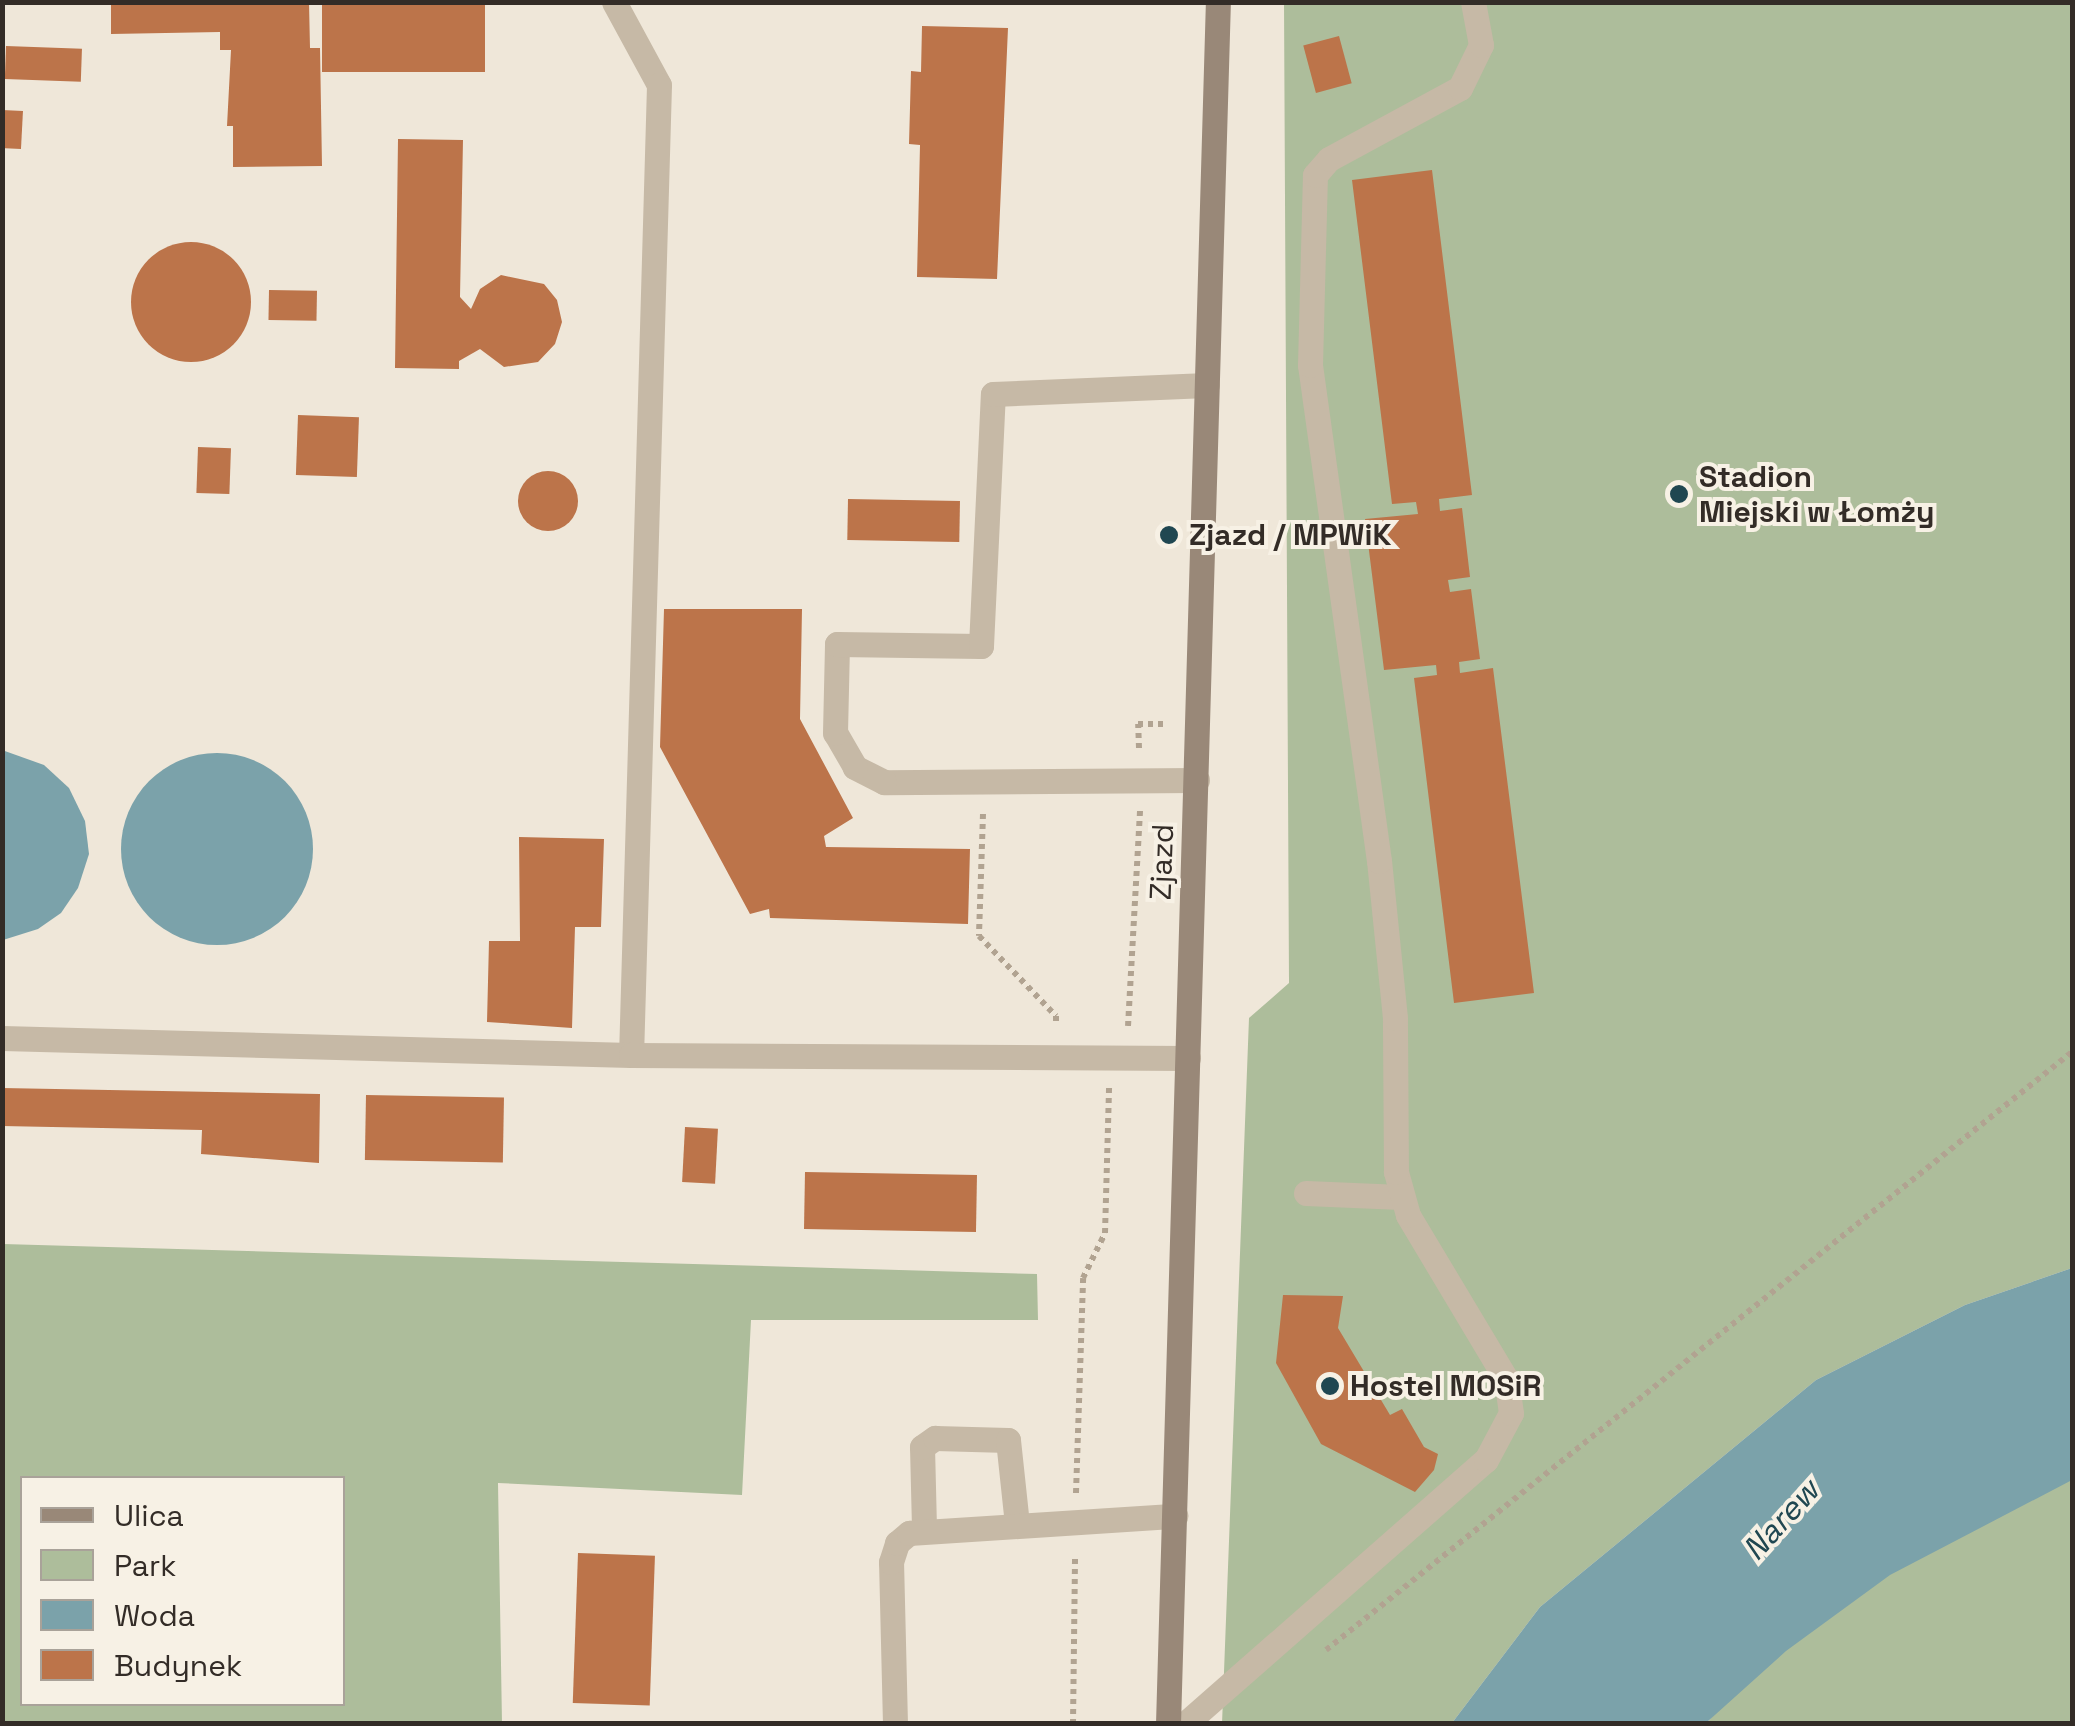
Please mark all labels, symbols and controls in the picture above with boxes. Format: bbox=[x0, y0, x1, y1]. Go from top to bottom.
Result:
place label: Stadion Miejski w Łomży bbox=[1699, 459, 1935, 530]
marker: Stadion Miejski w Łomży bbox=[1668, 483, 1690, 505]
place label: Zjazd / MPWiK bbox=[1189, 517, 1391, 553]
marker: Zjazd / MPWiK bbox=[1158, 524, 1180, 546]
street label: Zjazd bbox=[1143, 823, 1181, 901]
place label: Hostel MOSiR bbox=[1350, 1368, 1541, 1404]
marker: Hostel MOSiR bbox=[1319, 1375, 1341, 1397]
water label: Narew bbox=[1735, 1472, 1827, 1568]
legend bbox=[20, 1476, 345, 1706]
text: Ulica bbox=[114, 1496, 184, 1535]
text: Park bbox=[114, 1546, 176, 1585]
text: Woda bbox=[114, 1596, 195, 1635]
text: Budynek bbox=[114, 1646, 242, 1685]

